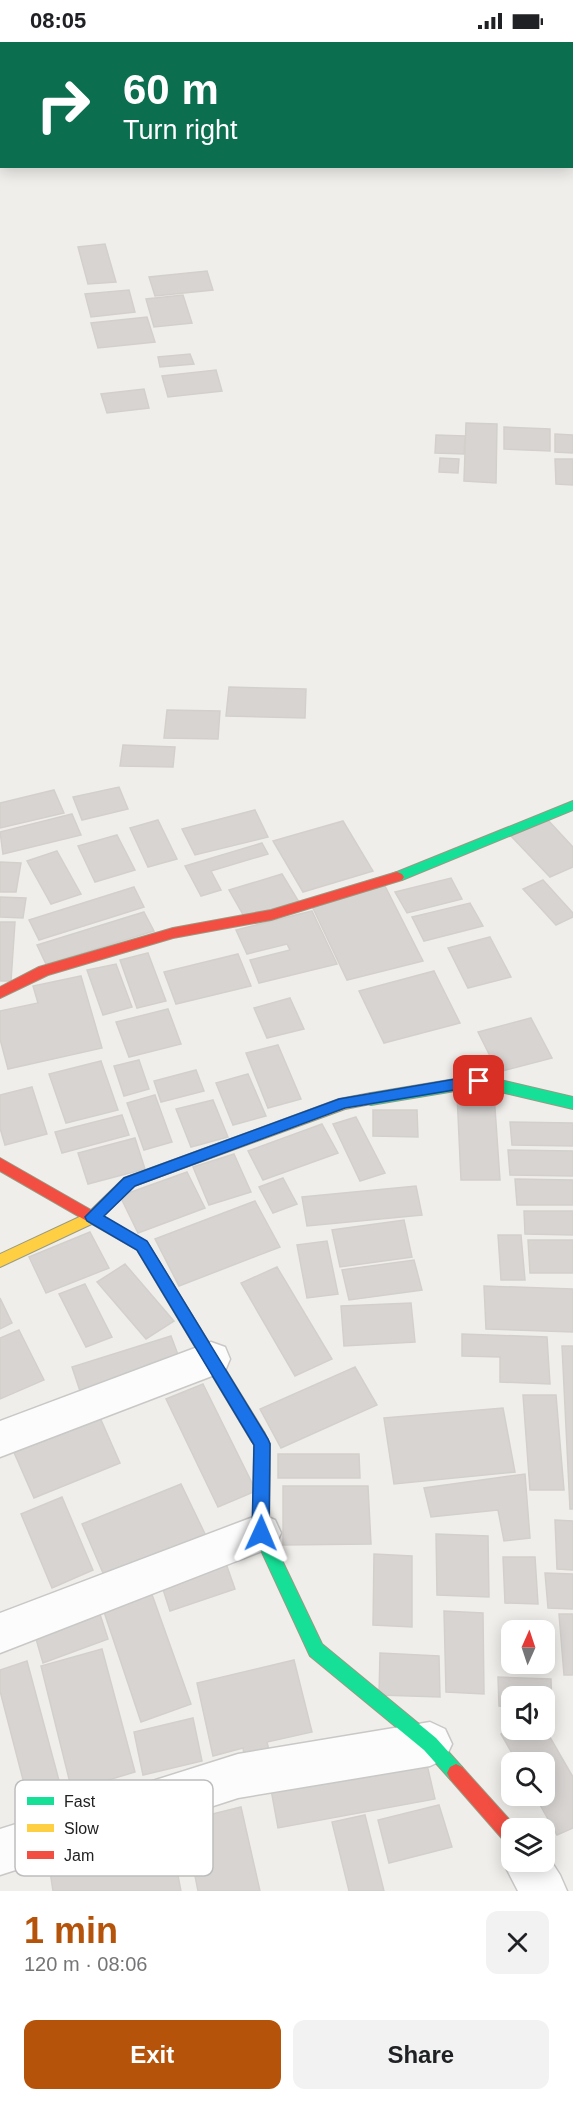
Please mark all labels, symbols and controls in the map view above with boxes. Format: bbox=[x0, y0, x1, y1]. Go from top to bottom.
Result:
text: 08:05 bbox=[30, 8, 86, 33]
icon: right bbox=[24, 66, 102, 144]
text: 60 m bbox=[123, 66, 219, 113]
text: Turn right bbox=[123, 115, 238, 145]
pin bbox=[453, 1055, 504, 1106]
icon: arrive bbox=[462, 1064, 495, 1097]
position arrow bbox=[229, 1501, 293, 1565]
north arrow bbox=[501, 1620, 555, 1674]
map controls bbox=[501, 1620, 555, 1872]
button: sound bbox=[501, 1686, 555, 1740]
button: search bbox=[501, 1752, 555, 1806]
legend bbox=[15, 1780, 213, 1876]
text: Fast bbox=[64, 1793, 96, 1810]
button: layers bbox=[501, 1818, 555, 1872]
text: Slow bbox=[64, 1820, 99, 1837]
text: Jam bbox=[64, 1847, 94, 1864]
text: 1 min bbox=[24, 1910, 118, 1951]
button: close bbox=[486, 1911, 549, 1974]
text: 120 m · 08:06 bbox=[24, 1953, 147, 1975]
button: Exit bbox=[24, 2020, 281, 2089]
button: Share bbox=[293, 2020, 549, 2089]

